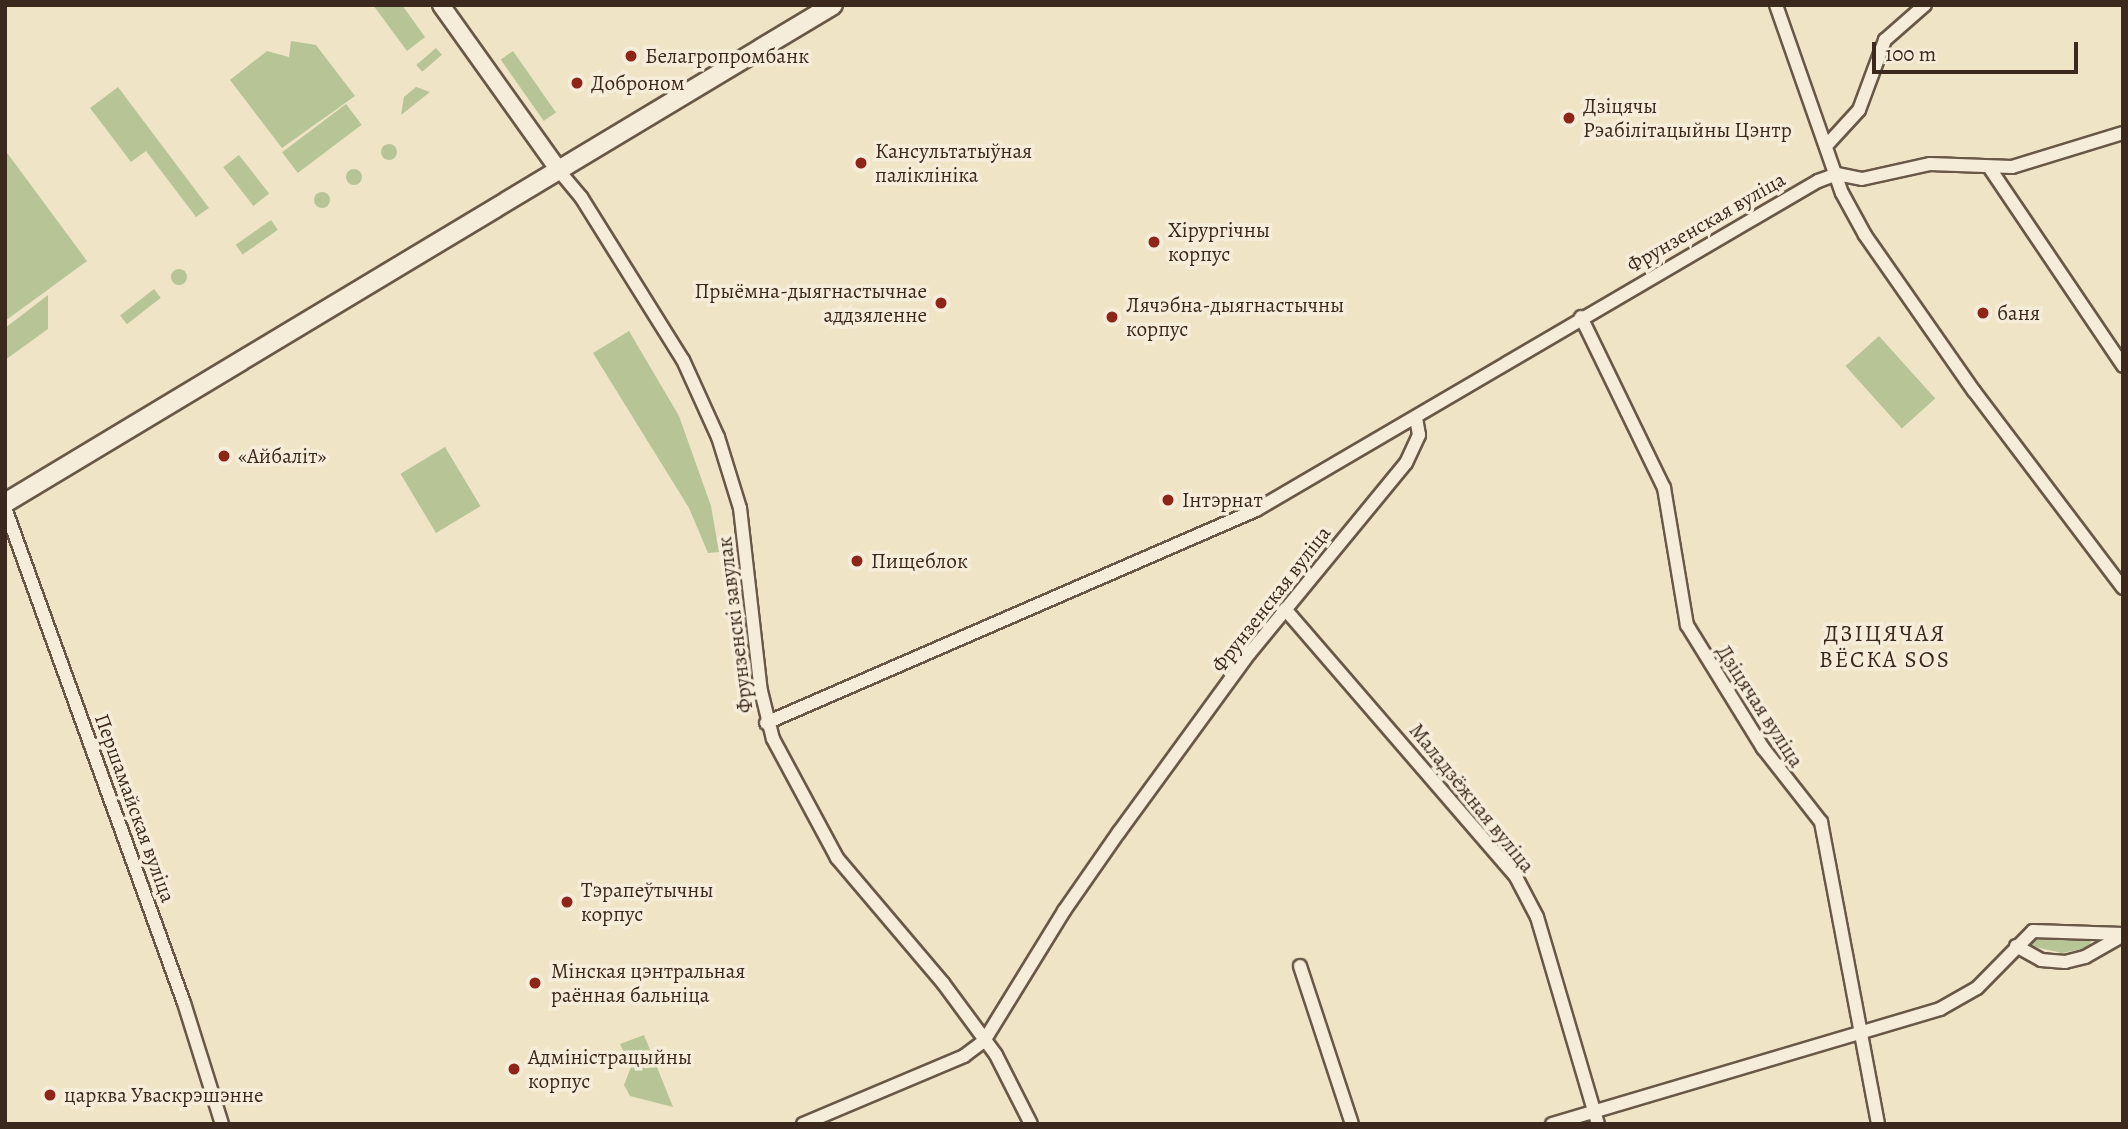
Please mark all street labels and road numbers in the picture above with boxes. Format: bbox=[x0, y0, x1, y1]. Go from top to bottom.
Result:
street label: Фрунзенская вуліца bbox=[1622, 166, 1790, 278]
street label: Фрунзенская вуліца bbox=[1206, 521, 1336, 677]
street label: Фрунзенскі завулак bbox=[712, 535, 758, 715]
street label: Дзіцячая вуліца bbox=[1711, 640, 1809, 772]
street label: Першамайская вуліца bbox=[89, 710, 181, 906]
street label: Маладзёжная вуліца bbox=[1404, 718, 1540, 878]

